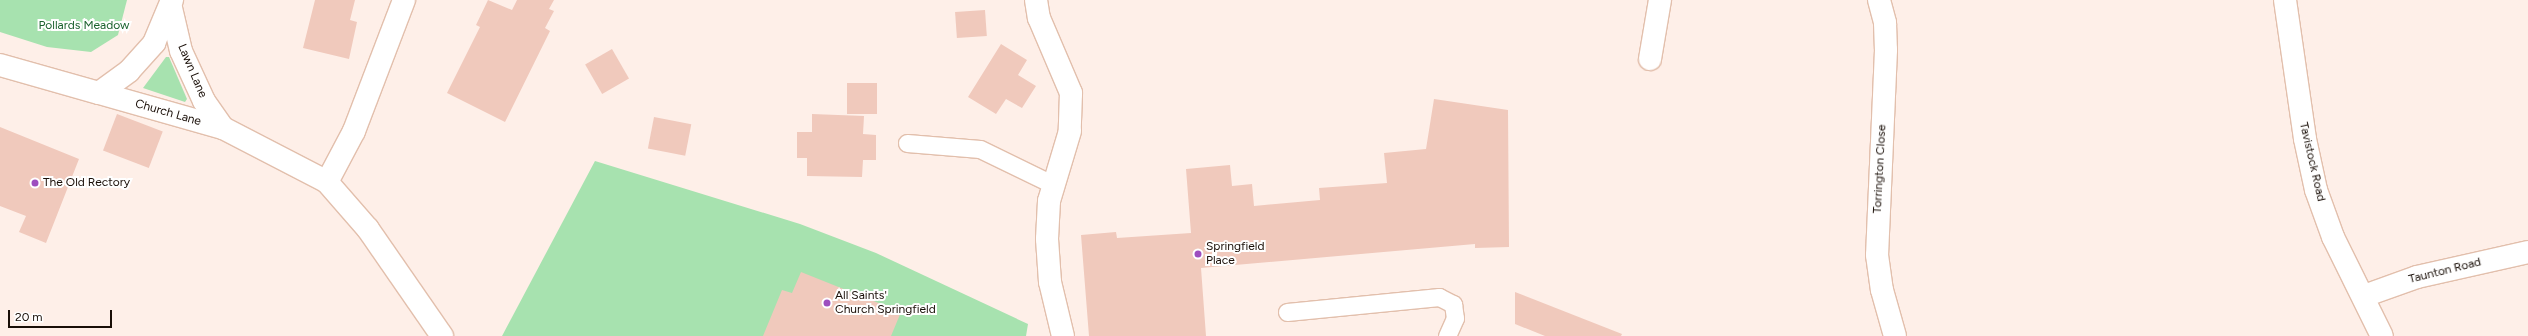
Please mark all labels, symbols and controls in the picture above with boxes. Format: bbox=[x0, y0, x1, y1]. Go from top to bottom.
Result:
park label: Pollards Meadow bbox=[39, 19, 129, 33]
street label: Lawn Lane bbox=[174, 42, 210, 100]
street label: Church Lane bbox=[133, 97, 203, 129]
street label: Tavistock Road bbox=[2296, 121, 2328, 203]
street label: Torrington Close bbox=[1870, 124, 1890, 214]
place label: The Old Rectory bbox=[43, 176, 130, 190]
marker: The Old Rectory bbox=[30, 178, 40, 188]
place label: Springfield Place bbox=[1206, 240, 1264, 268]
marker: Springfield Place bbox=[1193, 249, 1203, 259]
street label: Taunton Road bbox=[2407, 255, 2483, 287]
place label: All Saints' Church Springfield bbox=[835, 289, 936, 317]
marker: All Saints' Church Springfield bbox=[822, 298, 832, 308]
scale bar bbox=[10, 302, 114, 328]
text: 20 m bbox=[15, 310, 43, 324]

